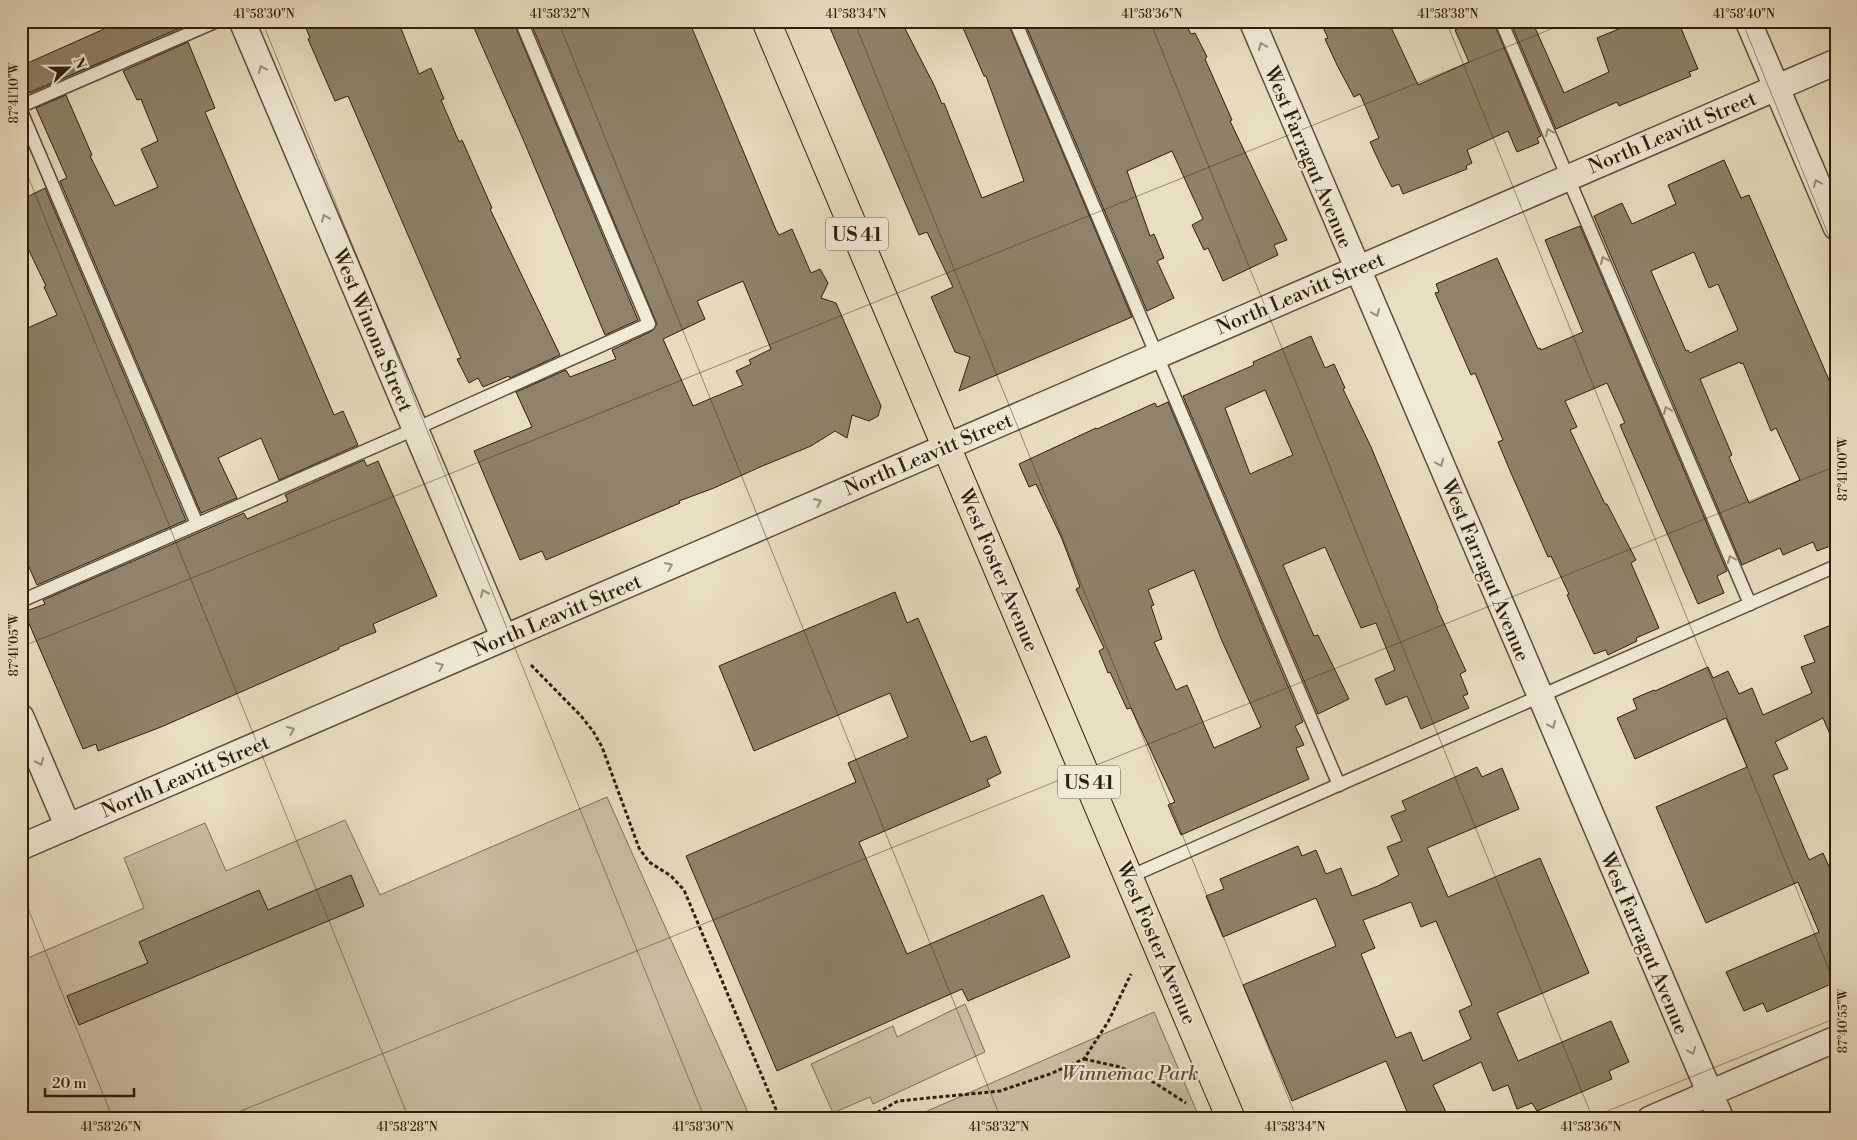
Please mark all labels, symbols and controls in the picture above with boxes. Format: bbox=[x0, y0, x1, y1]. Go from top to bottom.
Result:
text: 41°58'30"N bbox=[233, 7, 295, 22]
text: 41°58'32"N bbox=[530, 7, 590, 22]
text: 41°58'34"N bbox=[826, 7, 887, 22]
text: 41°58'36"N bbox=[1122, 7, 1183, 22]
text: 41°58'38"N bbox=[1418, 7, 1479, 22]
text: 41°58'40"N bbox=[1713, 7, 1775, 22]
north arrow bbox=[42, 42, 92, 92]
one-way arrow bbox=[1258, 42, 1269, 51]
text: N bbox=[69, 55, 90, 72]
text: 87°41'10"W bbox=[7, 61, 22, 124]
street label: West Farragut Avenue bbox=[1257, 62, 1357, 253]
one-way arrow bbox=[257, 65, 268, 74]
street label: North Leavitt Street bbox=[1585, 87, 1761, 180]
one-way arrow bbox=[1545, 128, 1556, 137]
one-way arrow bbox=[1812, 179, 1822, 187]
one-way arrow bbox=[321, 214, 332, 223]
road number: US 41 bbox=[826, 218, 888, 250]
street label: West Winona Street bbox=[326, 244, 417, 416]
street label: North Leavitt Street bbox=[1213, 248, 1389, 341]
one-way arrow bbox=[1599, 256, 1610, 265]
one-way arrow bbox=[1369, 308, 1380, 317]
one-way arrow bbox=[1663, 406, 1674, 415]
street label: North Leavitt Street bbox=[841, 409, 1017, 502]
text: 87°41'00"W bbox=[1836, 436, 1851, 501]
one-way arrow bbox=[1433, 458, 1444, 467]
street label: West Farragut Avenue bbox=[1434, 475, 1534, 666]
street label: West Foster Avenue bbox=[952, 484, 1043, 656]
one-way arrow bbox=[813, 497, 822, 508]
one-way arrow bbox=[1726, 555, 1737, 564]
one-way arrow bbox=[664, 562, 673, 573]
street label: North Leavitt Street bbox=[470, 570, 646, 663]
one-way arrow bbox=[480, 590, 490, 598]
text: 87°41'05"W bbox=[7, 612, 22, 676]
one-way arrow bbox=[435, 661, 444, 672]
one-way arrow bbox=[1545, 720, 1556, 729]
one-way arrow bbox=[286, 726, 295, 737]
street label: North Leavitt Street bbox=[98, 731, 274, 824]
one-way arrow bbox=[34, 757, 45, 766]
road number: US 41 bbox=[1058, 766, 1120, 799]
street label: West Farragut Avenue bbox=[1593, 848, 1693, 1039]
street label: West Foster Avenue bbox=[1110, 857, 1201, 1029]
text: 87°40'55"W bbox=[1836, 988, 1851, 1053]
one-way arrow bbox=[1685, 1046, 1696, 1055]
park label: Winnemac Park bbox=[1062, 1062, 1198, 1087]
scale bar bbox=[45, 1065, 134, 1097]
text: 20 m bbox=[52, 1074, 87, 1093]
text: 41°58'26"N bbox=[80, 1120, 142, 1135]
text: 41°58'28"N bbox=[376, 1120, 438, 1135]
text: 41°58'30"N bbox=[672, 1120, 734, 1135]
text: 41°58'32"N bbox=[969, 1120, 1029, 1135]
text: 41°58'34"N bbox=[1265, 1120, 1326, 1135]
text: 41°58'36"N bbox=[1561, 1120, 1622, 1135]

